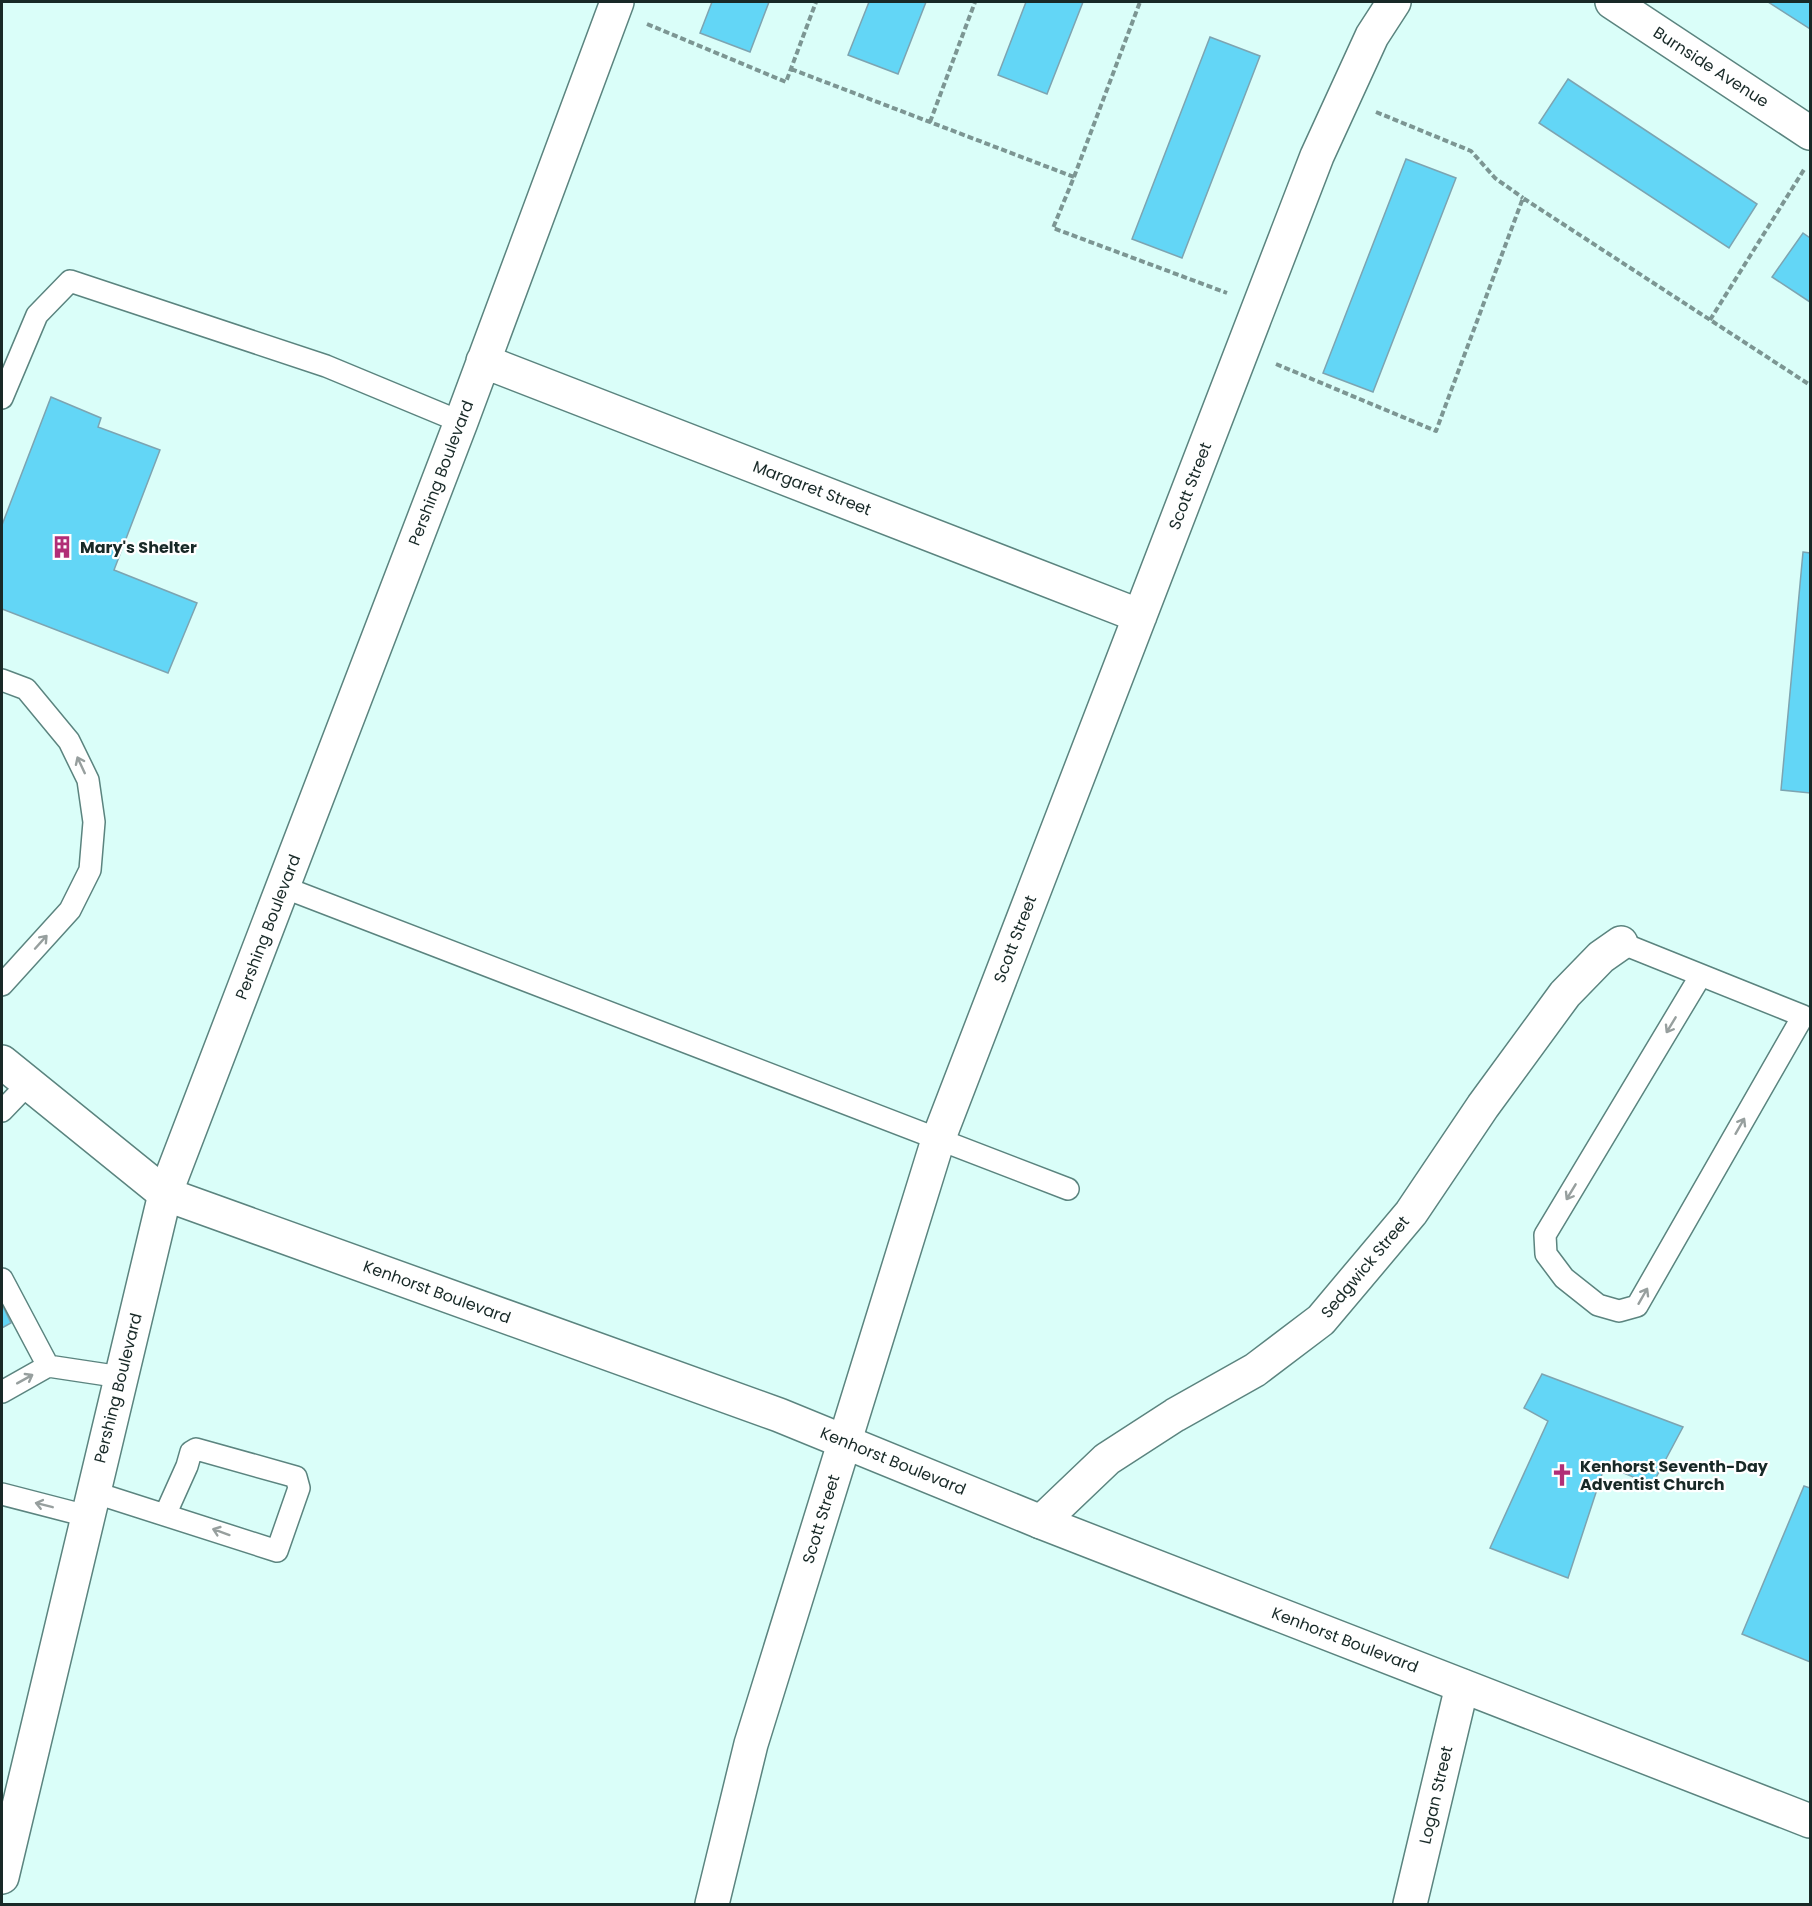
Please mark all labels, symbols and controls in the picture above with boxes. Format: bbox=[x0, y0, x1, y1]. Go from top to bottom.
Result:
street label: Burnside Avenue bbox=[1649, 21, 1773, 113]
street label: Pershing Boulevard bbox=[403, 397, 479, 549]
street label: Scott Street bbox=[1163, 439, 1217, 533]
street label: Margaret Street bbox=[750, 455, 875, 521]
building icon: Mary's Shelter bbox=[49, 534, 75, 560]
place label: Mary's Shelter bbox=[80, 536, 197, 559]
one-way arrow bbox=[74, 757, 86, 775]
street label: Pershing Boulevard bbox=[230, 851, 306, 1003]
street label: Scott Street bbox=[988, 892, 1042, 986]
one-way arrow bbox=[34, 935, 48, 950]
one-way arrow bbox=[1664, 1016, 1676, 1033]
one-way arrow bbox=[1735, 1118, 1746, 1136]
one-way arrow bbox=[1564, 1183, 1576, 1200]
street label: Sedgwick Street bbox=[1315, 1211, 1415, 1323]
street label: Kenhorst Boulevard bbox=[360, 1255, 514, 1329]
one-way arrow bbox=[1637, 1288, 1649, 1305]
street label: Pershing Boulevard bbox=[88, 1311, 148, 1465]
one-way arrow bbox=[16, 1373, 33, 1385]
street label: Kenhorst Boulevard bbox=[817, 1421, 969, 1501]
place label: Kenhorst Seventh-Day Adventist Church bbox=[1580, 1455, 1769, 1496]
church icon: Kenhorst Seventh-Day Adventist Church bbox=[1549, 1462, 1575, 1488]
street label: Scott Street bbox=[797, 1471, 846, 1566]
one-way arrow bbox=[35, 1498, 54, 1510]
one-way arrow bbox=[212, 1525, 231, 1536]
street label: Kenhorst Boulevard bbox=[1268, 1601, 1422, 1679]
street label: Logan Street bbox=[1414, 1743, 1459, 1846]

